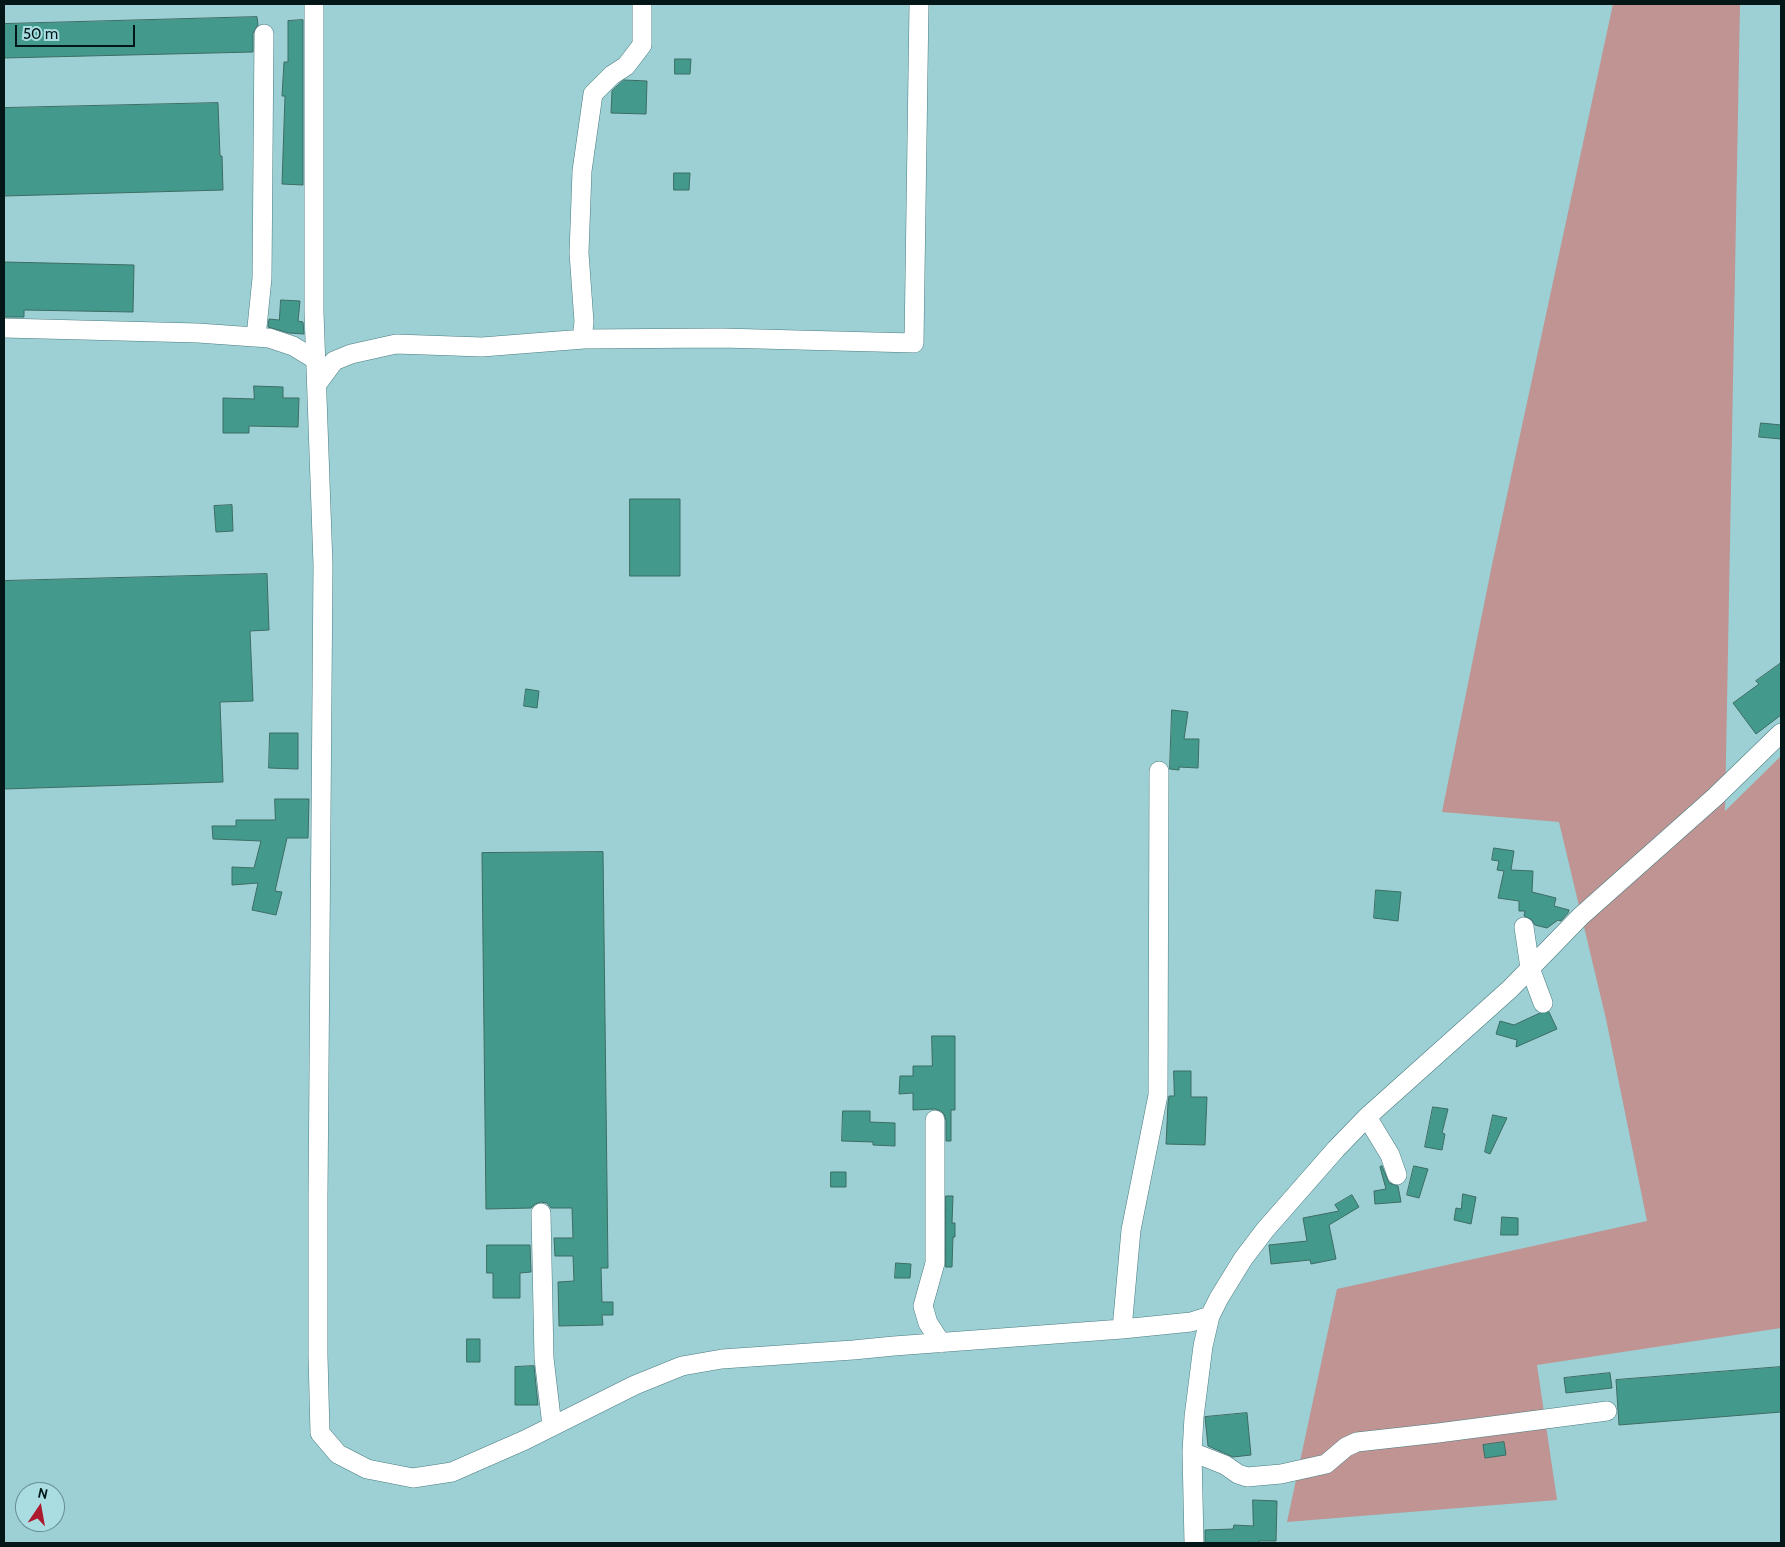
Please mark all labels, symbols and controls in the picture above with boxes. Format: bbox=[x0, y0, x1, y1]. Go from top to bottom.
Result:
scale bar bbox=[18, 15, 138, 47]
text: 50 m bbox=[23, 25, 58, 43]
north arrow bbox=[15, 1482, 65, 1532]
text: N bbox=[36, 1483, 50, 1503]

